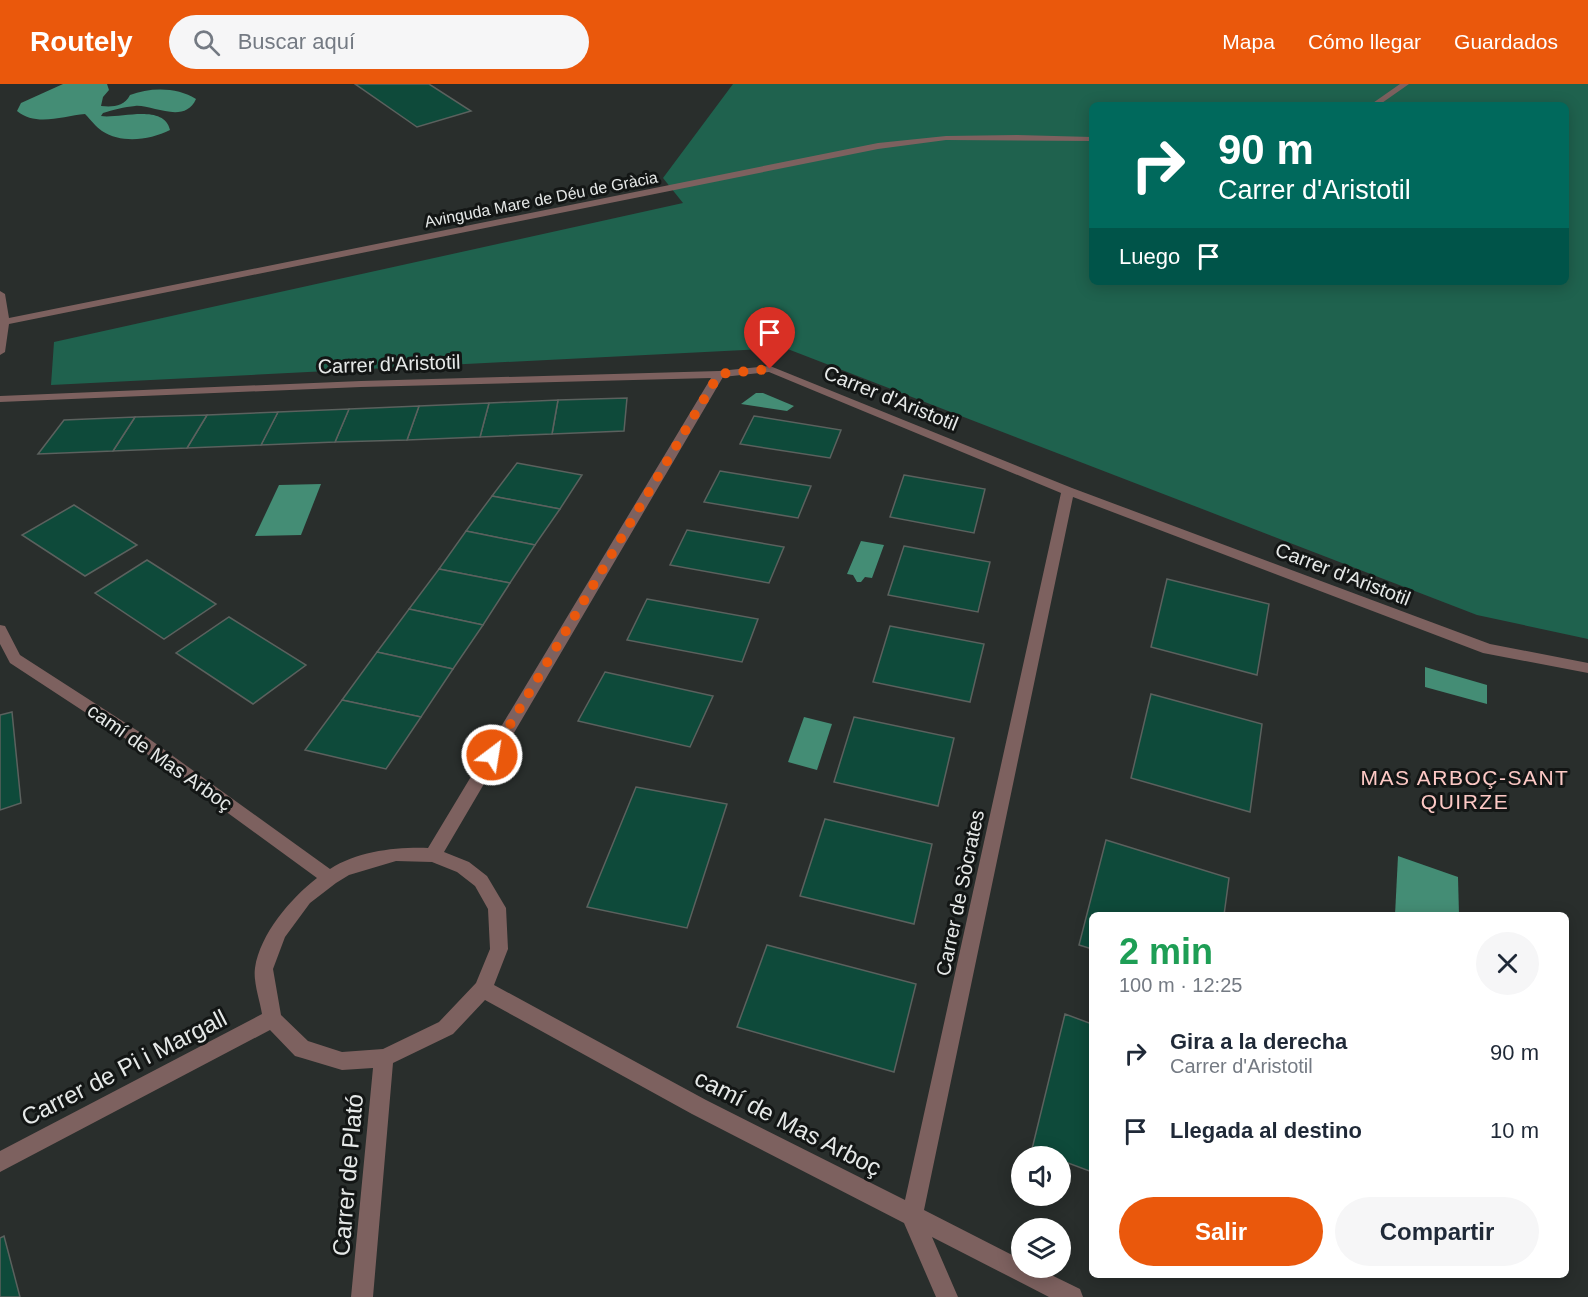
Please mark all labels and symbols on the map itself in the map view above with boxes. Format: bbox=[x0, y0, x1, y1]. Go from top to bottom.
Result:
street label: Avinguda Mare de Déu de Gràcia bbox=[423, 169, 659, 230]
pin bbox=[744, 307, 795, 369]
street label: Carrer d'Aristotil bbox=[317, 351, 461, 377]
street label: Carrer d'Aristotil bbox=[821, 361, 961, 435]
street label: Carrer d'Aristotil bbox=[1272, 538, 1414, 610]
street label: camí de Mas Arboç bbox=[84, 699, 236, 815]
position arrow bbox=[460, 723, 524, 787]
district label: MAS ARBOÇ-SANT QUIRZE bbox=[1361, 766, 1569, 813]
street label: Carrer de Sòcrates bbox=[932, 808, 988, 978]
street label: Carrer de Pi i Margall bbox=[17, 1004, 231, 1131]
street label: camí de Mas Arboç bbox=[691, 1064, 886, 1181]
street label: Carrer de Plató bbox=[327, 1093, 368, 1257]

